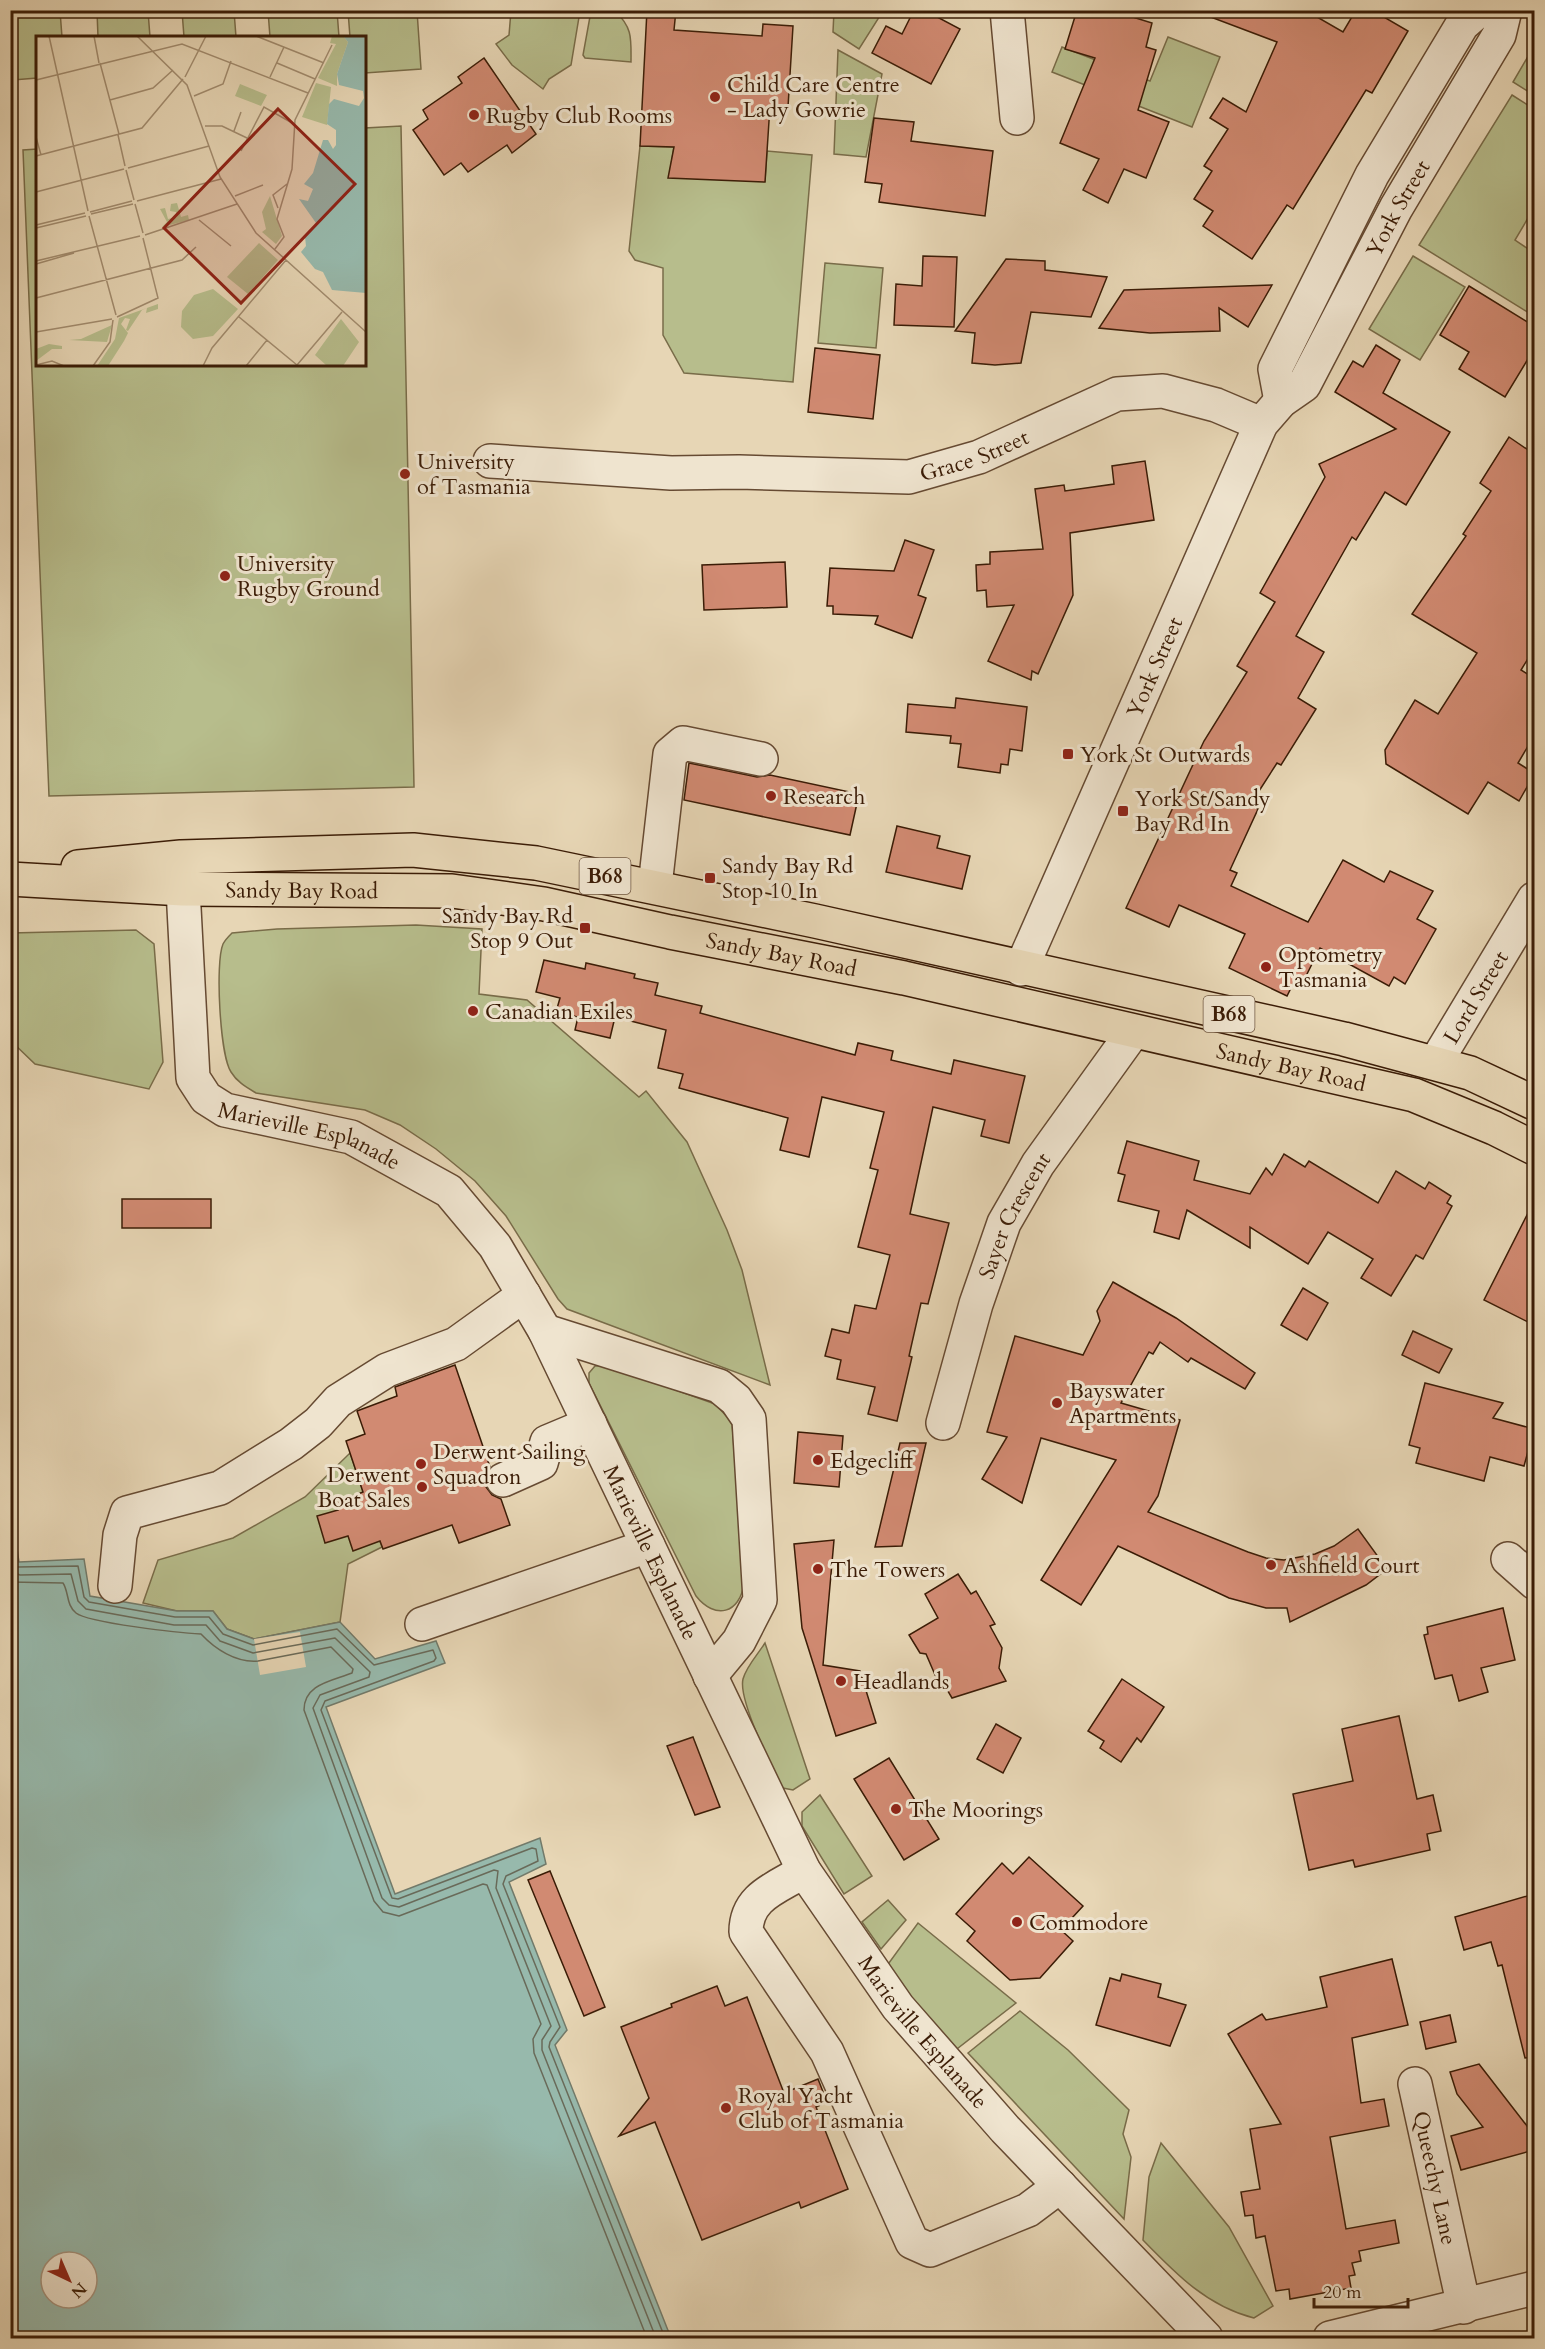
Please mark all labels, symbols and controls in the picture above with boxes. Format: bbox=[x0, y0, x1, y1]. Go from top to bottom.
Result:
inset map bbox=[36, 36, 366, 366]
place label: Child Care Centre - Lady Gowrie bbox=[727, 70, 900, 125]
marker: Child Care Centre - Lady Gowrie bbox=[708, 90, 722, 104]
place label: Rugby Club Rooms bbox=[486, 101, 672, 131]
marker: Rugby Club Rooms bbox=[467, 108, 481, 122]
street label: York Street bbox=[1359, 154, 1437, 262]
street label: Grace Street bbox=[916, 422, 1034, 489]
place label: University of Tasmania bbox=[417, 447, 531, 502]
marker: University of Tasmania bbox=[398, 467, 412, 481]
place label: University Rugby Ground bbox=[237, 549, 380, 604]
marker: University Rugby Ground bbox=[218, 569, 232, 583]
street label: York Street bbox=[1120, 612, 1190, 722]
place label: York St Outwards bbox=[1080, 740, 1250, 770]
marker: York St Outwards bbox=[1061, 747, 1075, 761]
place label: Research bbox=[783, 782, 865, 812]
place label: York St/Sandy Bay Rd In bbox=[1135, 784, 1271, 839]
marker: Research bbox=[764, 789, 778, 803]
marker: York St/Sandy Bay Rd In bbox=[1116, 804, 1130, 818]
place label: Sandy Bay Rd Stop 10 In bbox=[722, 851, 854, 906]
road number: B68 bbox=[580, 858, 630, 894]
marker: Sandy Bay Rd Stop 10 In bbox=[703, 871, 717, 885]
street label: Sandy Bay Road bbox=[225, 875, 378, 906]
place label: Sandy Bay Rd Stop 9 Out bbox=[442, 901, 573, 956]
marker: Sandy Bay Rd Stop 9 Out bbox=[578, 921, 592, 935]
street label: Sandy Bay Road bbox=[704, 925, 859, 984]
place label: Optometry Tasmania bbox=[1278, 940, 1383, 995]
street label: Lord Street bbox=[1436, 945, 1516, 1050]
marker: Optometry Tasmania bbox=[1259, 960, 1273, 974]
road number: B68 bbox=[1204, 996, 1254, 1032]
place label: Canadian Exiles bbox=[485, 997, 633, 1027]
marker: Canadian Exiles bbox=[466, 1004, 480, 1018]
street label: Sandy Bay Road bbox=[1213, 1036, 1369, 1100]
street label: Marieville Esplanade bbox=[215, 1095, 406, 1177]
street label: Sayer Crescent bbox=[972, 1146, 1058, 1283]
place label: Bayswater Apartments bbox=[1069, 1376, 1176, 1431]
marker: Bayswater Apartments bbox=[1050, 1396, 1064, 1410]
place label: Derwent Sailing Squadron bbox=[433, 1437, 586, 1492]
place label: Edgecliff bbox=[830, 1446, 916, 1476]
marker: Edgecliff bbox=[811, 1453, 825, 1467]
marker: Derwent Sailing Squadron bbox=[414, 1457, 428, 1471]
place label: Derwent Boat Sales bbox=[317, 1460, 410, 1515]
street label: Marieville Esplanade bbox=[595, 1460, 705, 1645]
marker: Derwent Boat Sales bbox=[415, 1480, 429, 1494]
place label: Ashfield Court bbox=[1283, 1551, 1419, 1581]
place label: The Towers bbox=[830, 1555, 945, 1585]
marker: Ashfield Court bbox=[1264, 1558, 1278, 1572]
marker: The Towers bbox=[811, 1562, 825, 1576]
place label: Headlands bbox=[853, 1667, 949, 1697]
marker: Headlands bbox=[834, 1674, 848, 1688]
place label: The Moorings bbox=[908, 1795, 1043, 1825]
marker: The Moorings bbox=[889, 1802, 903, 1816]
place label: Commodore bbox=[1029, 1908, 1148, 1938]
marker: Commodore bbox=[1010, 1915, 1024, 1929]
street label: Marieville Esplanade bbox=[851, 1950, 994, 2116]
place label: Royal Yacht Club of Tasmania bbox=[738, 2081, 905, 2136]
marker: Royal Yacht Club of Tasmania bbox=[719, 2101, 733, 2115]
street label: Queechy Lane bbox=[1405, 2108, 1464, 2248]
north arrow bbox=[39, 2250, 99, 2310]
scale bar bbox=[1314, 2271, 1408, 2309]
text: N bbox=[66, 2277, 91, 2303]
text: 20 m bbox=[1323, 2280, 1362, 2305]

